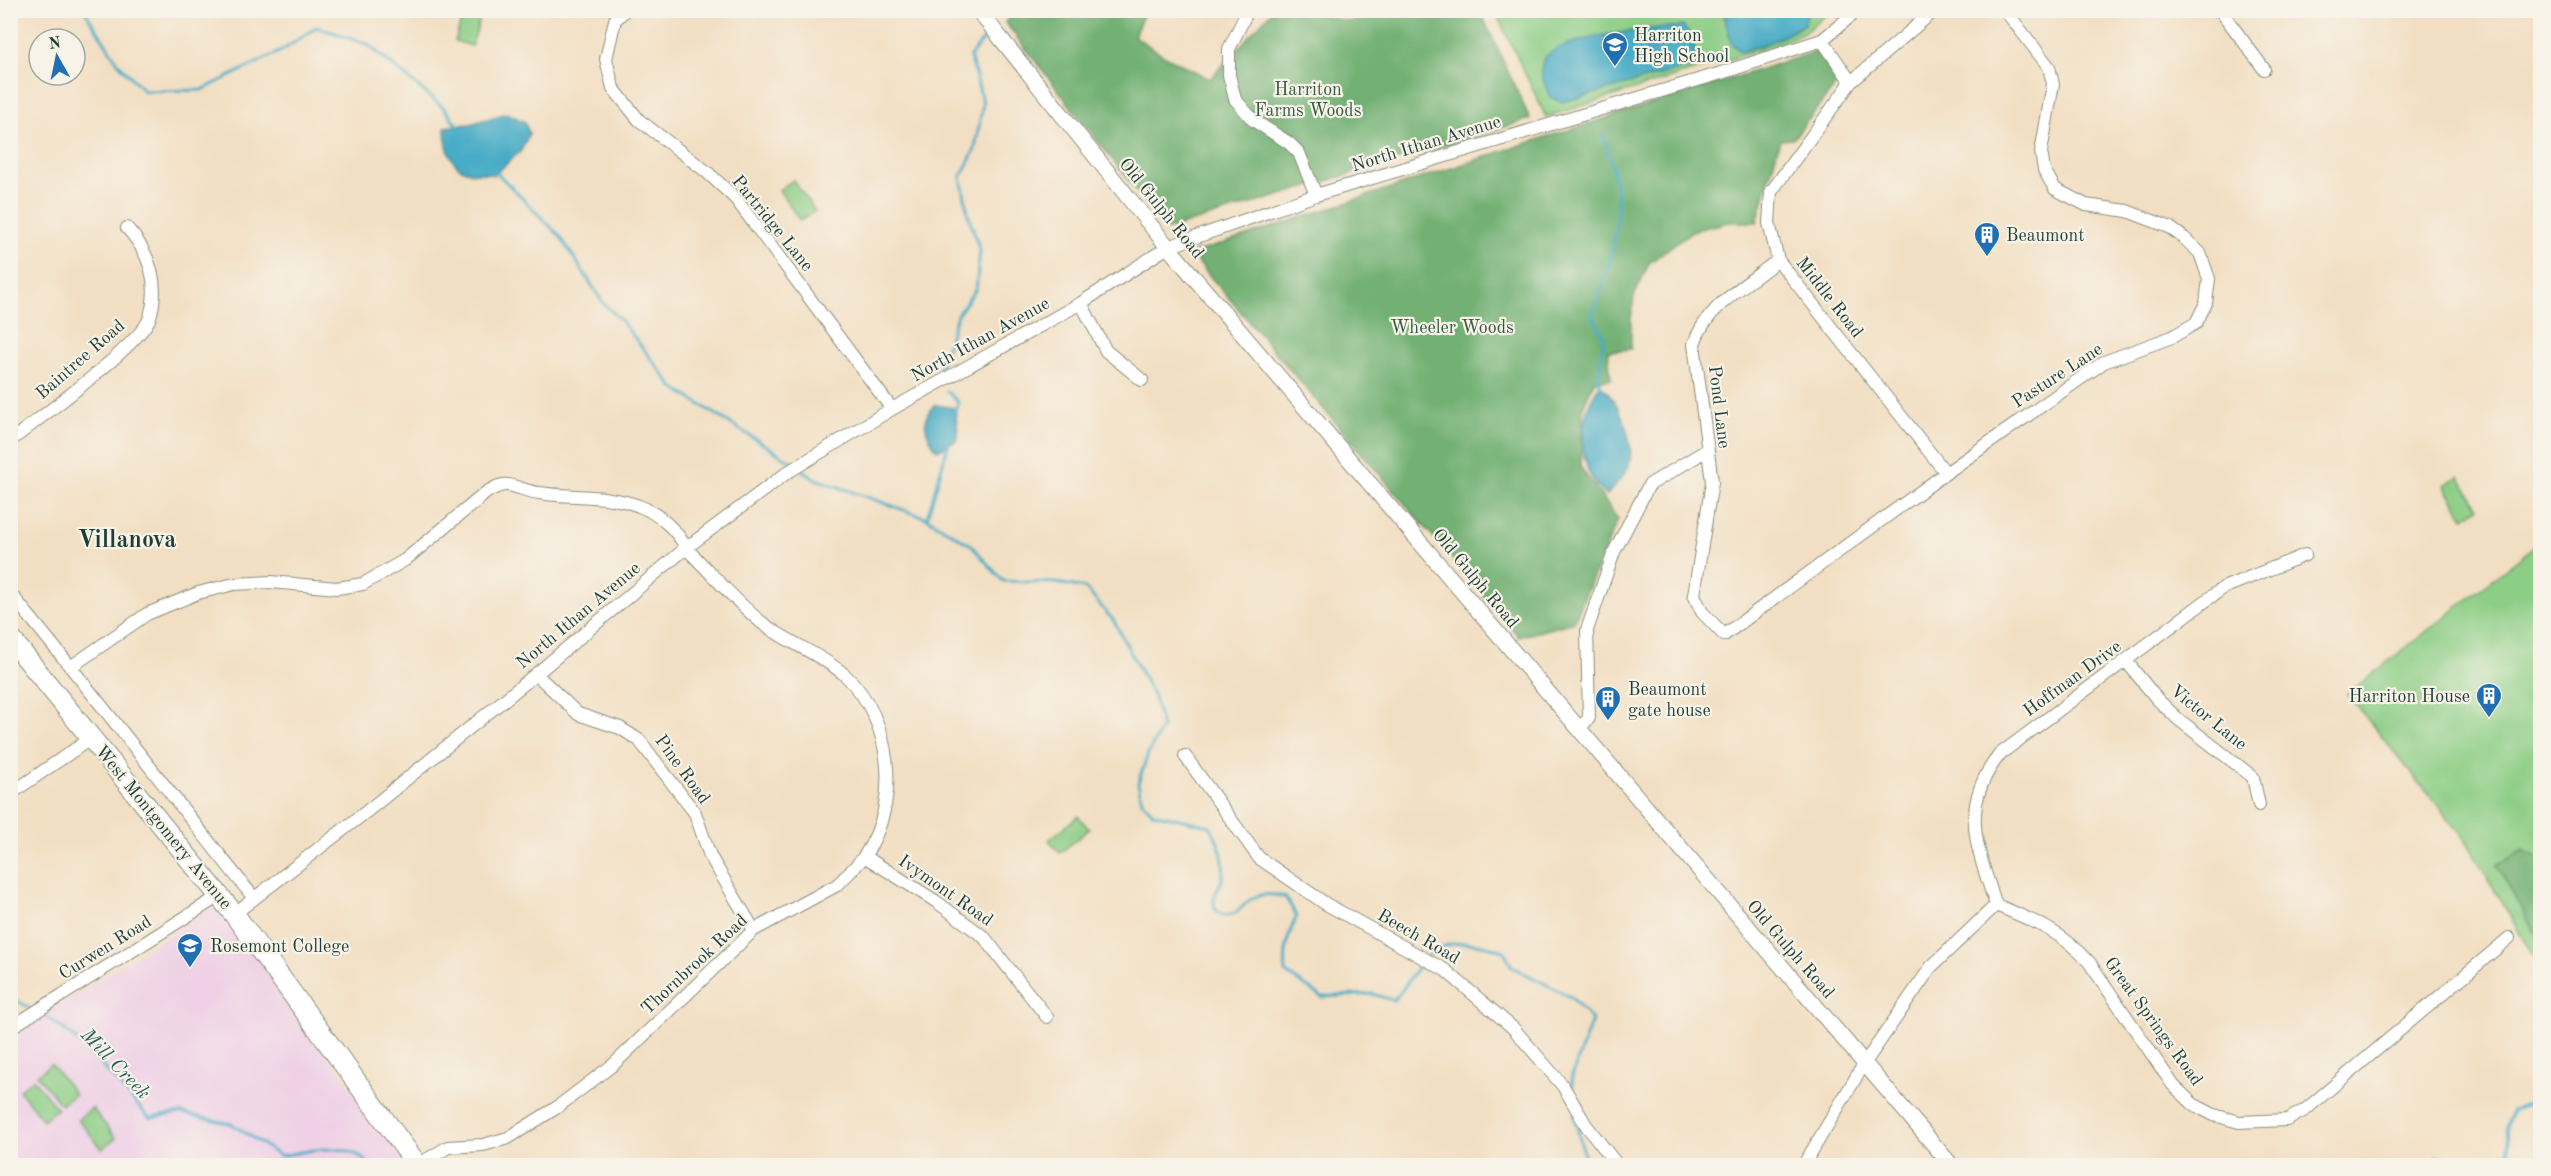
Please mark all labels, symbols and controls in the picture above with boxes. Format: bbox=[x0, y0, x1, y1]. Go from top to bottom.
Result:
north arrow bbox=[27, 27, 87, 87]
place label: Harriton High School bbox=[1634, 27, 1729, 66]
school or university icon: Harriton High School bbox=[1600, 30, 1630, 68]
text: N bbox=[48, 35, 63, 53]
park label: Harriton Farms Woods bbox=[1255, 81, 1362, 120]
street label: North Ithan Avenue bbox=[1349, 113, 1503, 175]
street label: Old Gulph Road bbox=[1115, 155, 1207, 262]
street label: Partridge Lane bbox=[728, 172, 816, 275]
building icon: Beaumont bbox=[1972, 220, 2002, 258]
place label: Beaumont bbox=[2006, 227, 2084, 245]
street label: Middle Road bbox=[1792, 254, 1866, 341]
street label: North Ithan Avenue bbox=[908, 294, 1053, 385]
street label: Baintree Road bbox=[33, 316, 129, 403]
park label: Wheeler Woods bbox=[1390, 319, 1514, 337]
street label: Pasture Lane bbox=[2009, 340, 2106, 412]
street label: Pond Lane bbox=[1705, 365, 1733, 450]
street label: Old Gulph Road bbox=[1429, 526, 1522, 632]
district label: Villanova bbox=[78, 529, 176, 553]
street label: North Ithan Avenue bbox=[513, 559, 644, 673]
street label: Hoffman Drive bbox=[2020, 637, 2125, 720]
place label: Beaumont gate house bbox=[1628, 681, 1711, 720]
building icon: Harriton House bbox=[2474, 681, 2504, 719]
street label: Victor Lane bbox=[2167, 682, 2250, 754]
building icon: Beaumont gate house bbox=[1593, 684, 1623, 722]
place label: Harriton House bbox=[2349, 688, 2470, 706]
street label: Pine Road bbox=[651, 732, 713, 807]
street label: West Montgomery Avenue bbox=[92, 742, 235, 913]
street label: Ivymont Road bbox=[895, 852, 996, 930]
street label: Old Gulph Road bbox=[1743, 897, 1838, 1002]
street label: Beech Road bbox=[1374, 906, 1463, 968]
street label: Thornbrook Road bbox=[638, 911, 751, 1018]
street label: Curwen Road bbox=[56, 912, 155, 983]
school or university icon: Rosemont College bbox=[175, 931, 205, 969]
place label: Rosemont College bbox=[210, 938, 349, 956]
street label: Great Springs Road bbox=[2101, 954, 2206, 1089]
water label: Mill Creek bbox=[75, 1024, 153, 1104]

